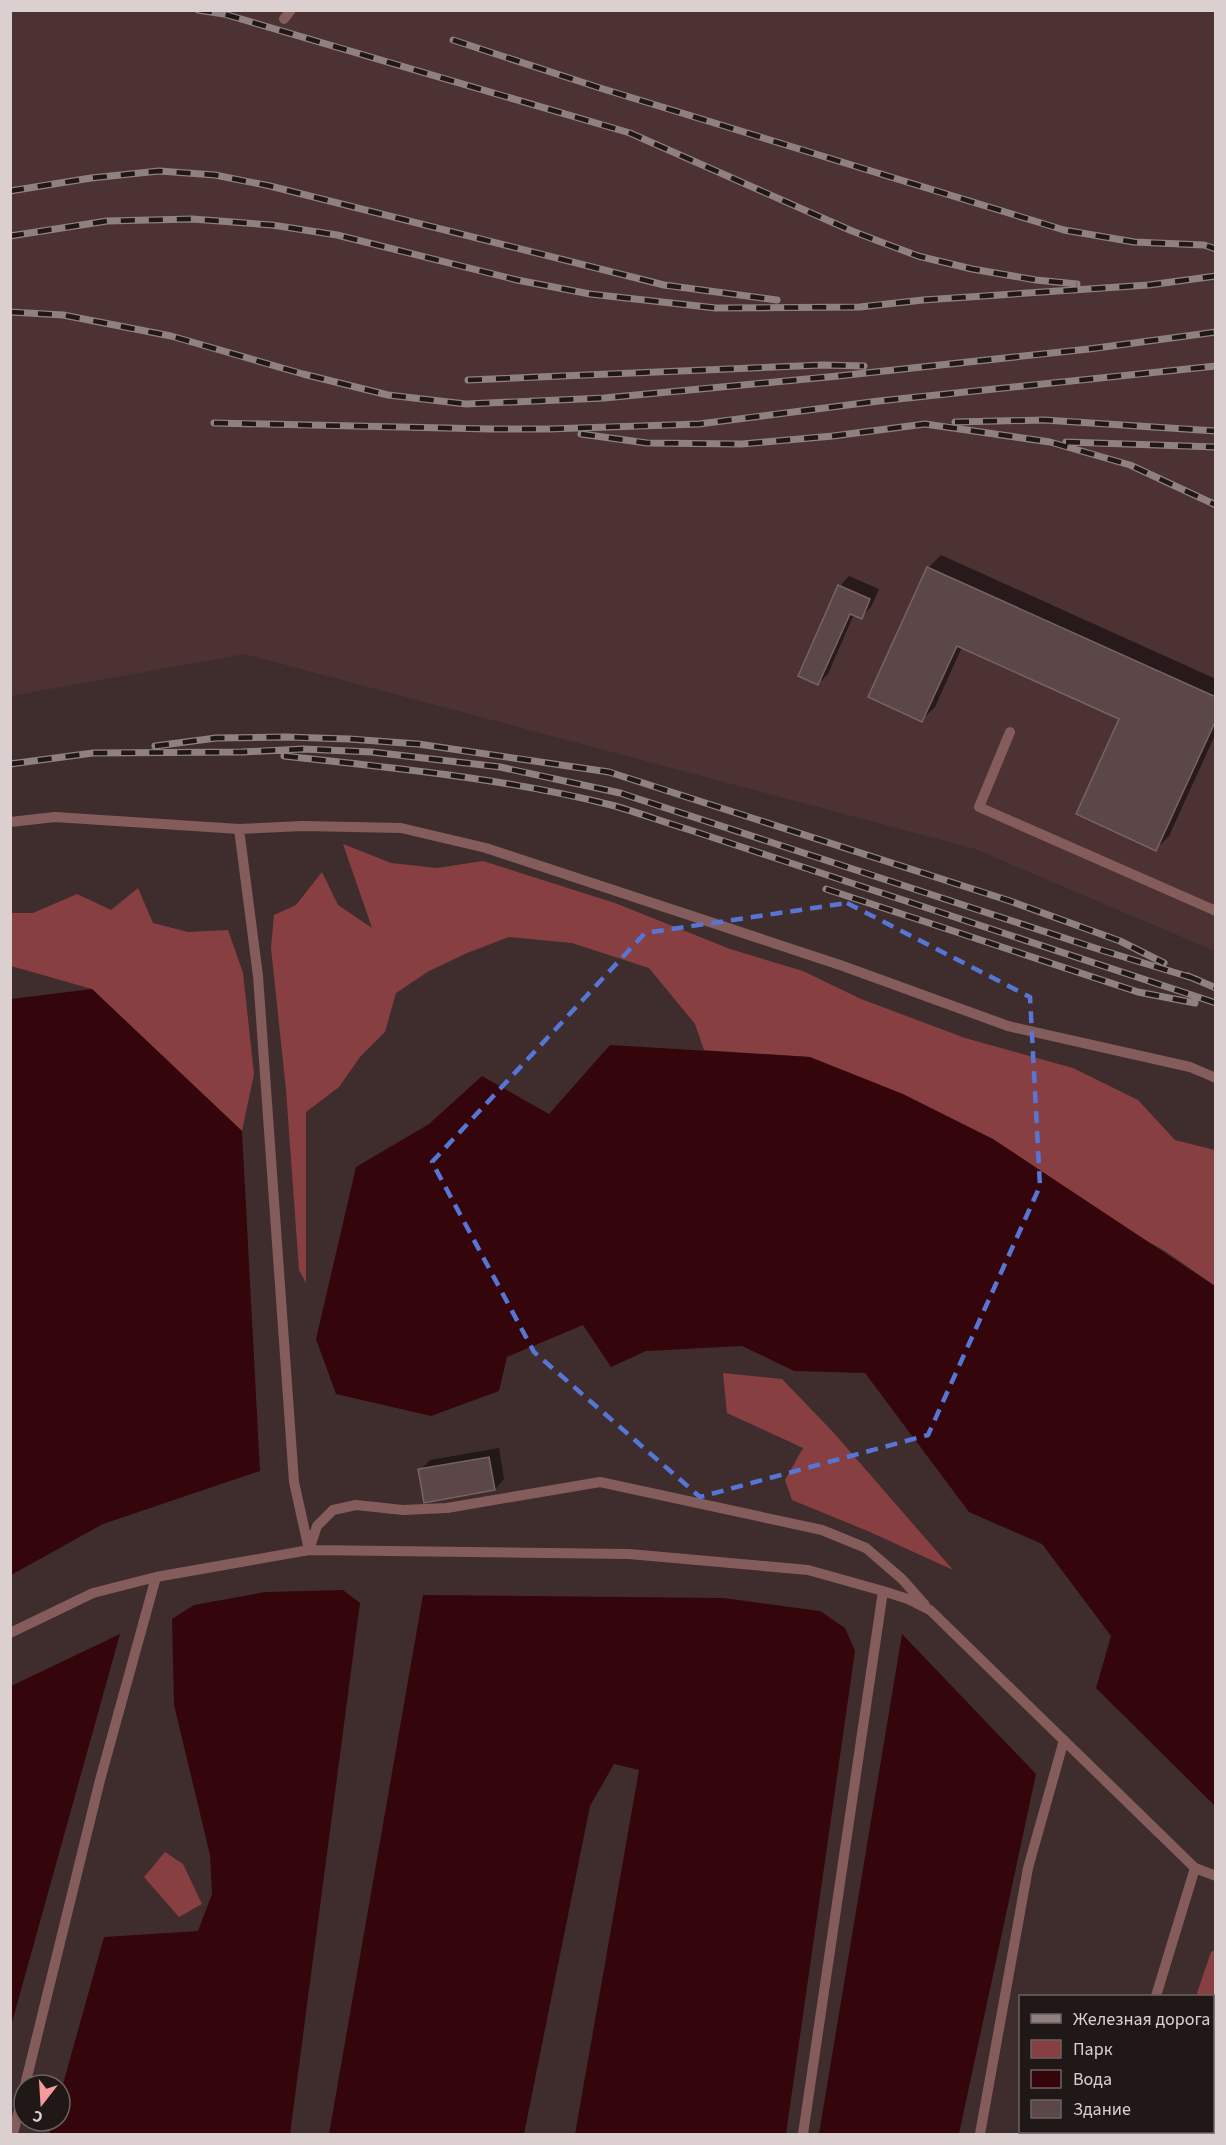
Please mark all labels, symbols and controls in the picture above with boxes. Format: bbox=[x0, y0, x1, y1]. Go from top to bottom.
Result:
legend bbox=[1019, 1995, 1214, 2133]
text: Железная дорога bbox=[1073, 2007, 1210, 2032]
text: Парк bbox=[1073, 2037, 1113, 2062]
text: Вода bbox=[1073, 2067, 1112, 2092]
north arrow bbox=[12, 2073, 72, 2133]
text: Здание bbox=[1073, 2097, 1131, 2122]
text: С bbox=[30, 2105, 46, 2128]

